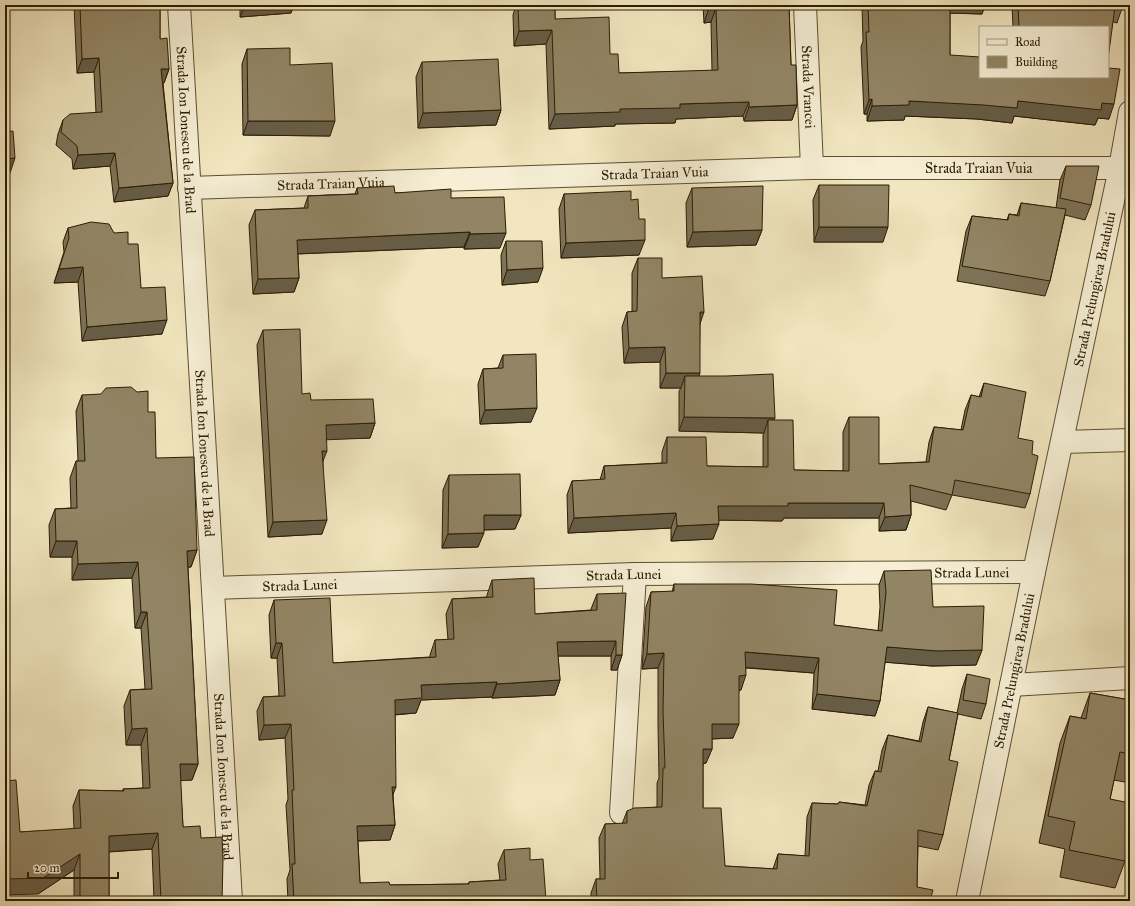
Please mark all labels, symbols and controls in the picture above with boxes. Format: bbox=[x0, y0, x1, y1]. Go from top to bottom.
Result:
legend bbox=[979, 26, 1109, 78]
text: Road bbox=[1015, 35, 1041, 49]
street label: Strada Vrancei bbox=[798, 45, 818, 129]
street label: Strada Ion Ionescu de la Brad bbox=[172, 46, 199, 214]
text: Building bbox=[1015, 55, 1058, 70]
street label: Strada Traian Vuia bbox=[925, 160, 1033, 177]
street label: Strada Traian Vuia bbox=[601, 163, 709, 184]
street label: Strada Traian Vuia bbox=[277, 174, 385, 194]
street label: Strada Prelungirea Bradului bbox=[1070, 210, 1120, 368]
street label: Strada Ion Ionescu de la Brad bbox=[191, 369, 218, 537]
street label: Strada Lunei bbox=[934, 564, 1010, 582]
street label: Strada Lunei bbox=[586, 566, 662, 585]
street label: Strada Lunei bbox=[262, 576, 338, 595]
street label: Strada Prelungirea Bradului bbox=[990, 592, 1039, 750]
street label: Strada Ion Ionescu de la Brad bbox=[210, 693, 237, 861]
scale bar bbox=[28, 854, 118, 880]
text: 20 m bbox=[34, 861, 60, 875]

